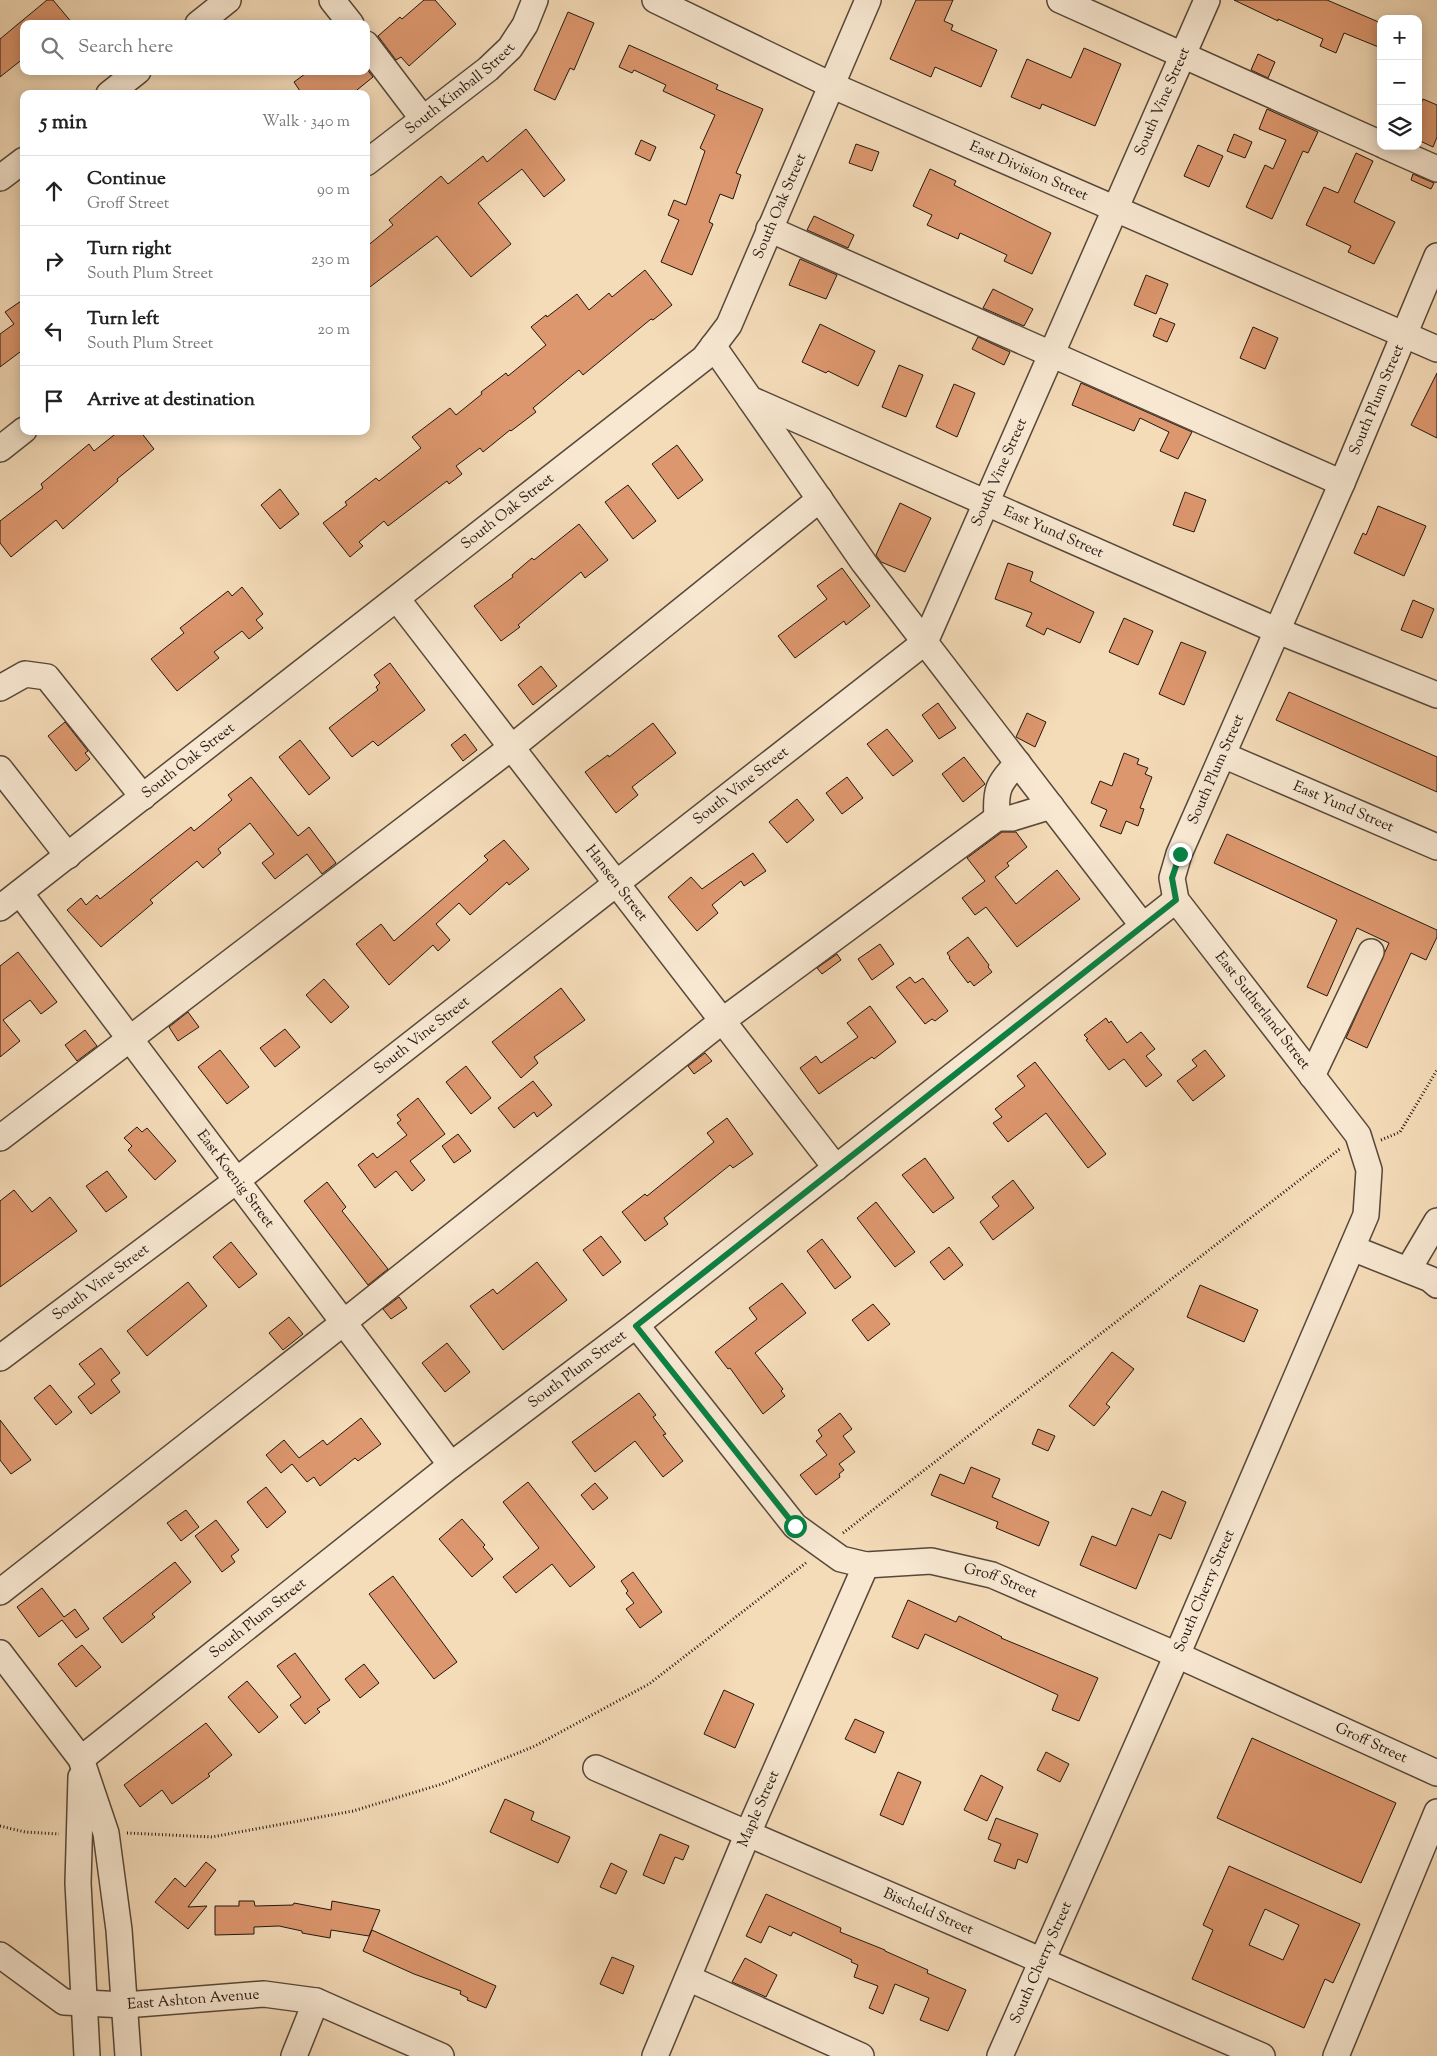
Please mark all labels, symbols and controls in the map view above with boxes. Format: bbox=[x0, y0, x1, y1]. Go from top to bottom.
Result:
map controls bbox=[1377, 15, 1422, 150]
button: + bbox=[1377, 15, 1422, 60]
search box bbox=[20, 20, 370, 75]
icon: search bbox=[38, 34, 66, 62]
text: Search here bbox=[78, 34, 173, 61]
street label: South Kimball Street bbox=[401, 39, 521, 140]
street label: South Vine Street bbox=[1129, 44, 1195, 159]
button: − bbox=[1377, 60, 1422, 105]
button: layers bbox=[1377, 105, 1422, 150]
text: 5 min bbox=[40, 108, 87, 138]
text: Walk · 340 m bbox=[262, 111, 350, 134]
street label: East Division Street bbox=[966, 136, 1091, 206]
street label: South Oak Street bbox=[748, 150, 812, 262]
text: Continue bbox=[87, 166, 166, 193]
icon: ahead bbox=[40, 177, 68, 205]
text: 90 m bbox=[317, 179, 350, 202]
text: Groff Street bbox=[87, 193, 169, 216]
text: Turn right bbox=[87, 236, 171, 263]
icon: right bbox=[40, 247, 68, 275]
text: 230 m bbox=[311, 249, 350, 272]
text: South Plum Street bbox=[87, 263, 213, 286]
text: Turn left bbox=[87, 306, 159, 333]
icon: left bbox=[40, 317, 68, 345]
text: 20 m bbox=[317, 319, 350, 342]
text: South Plum Street bbox=[87, 333, 213, 356]
street label: South Plum Street bbox=[1344, 341, 1409, 459]
icon: arrive bbox=[40, 387, 68, 415]
text: Arrive at destination bbox=[87, 387, 255, 414]
street label: South Vine Street bbox=[967, 415, 1032, 530]
street label: South Oak Street bbox=[457, 469, 558, 555]
street label: East Yund Street bbox=[1000, 501, 1107, 564]
street label: South Plum Street bbox=[1183, 711, 1250, 828]
street label: South Oak Street bbox=[137, 718, 239, 804]
street label: South Vine Street bbox=[689, 742, 793, 830]
street label: East Yund Street bbox=[1290, 776, 1397, 838]
street label: Hansen Street bbox=[580, 841, 653, 926]
route end bbox=[1169, 843, 1192, 866]
street label: East Sutherland Street bbox=[1209, 948, 1315, 1074]
street label: South Vine Street bbox=[370, 992, 474, 1080]
street label: East Koenig Street bbox=[192, 1125, 279, 1232]
street label: South Vine Street bbox=[48, 1239, 154, 1326]
street label: South Plum Street bbox=[524, 1325, 631, 1414]
route start bbox=[784, 1515, 807, 1538]
street label: South Cherry Street bbox=[1169, 1526, 1240, 1656]
street label: Groff Street bbox=[961, 1558, 1041, 1604]
street label: South Plum Street bbox=[205, 1573, 311, 1663]
street label: Groff Street bbox=[1332, 1718, 1411, 1769]
street label: Maple Street bbox=[733, 1767, 785, 1850]
street label: Bischeld Street bbox=[880, 1883, 977, 1940]
street label: South Cherry Street bbox=[1005, 1898, 1077, 2027]
street label: East Ashton Avenue bbox=[126, 1984, 260, 2015]

